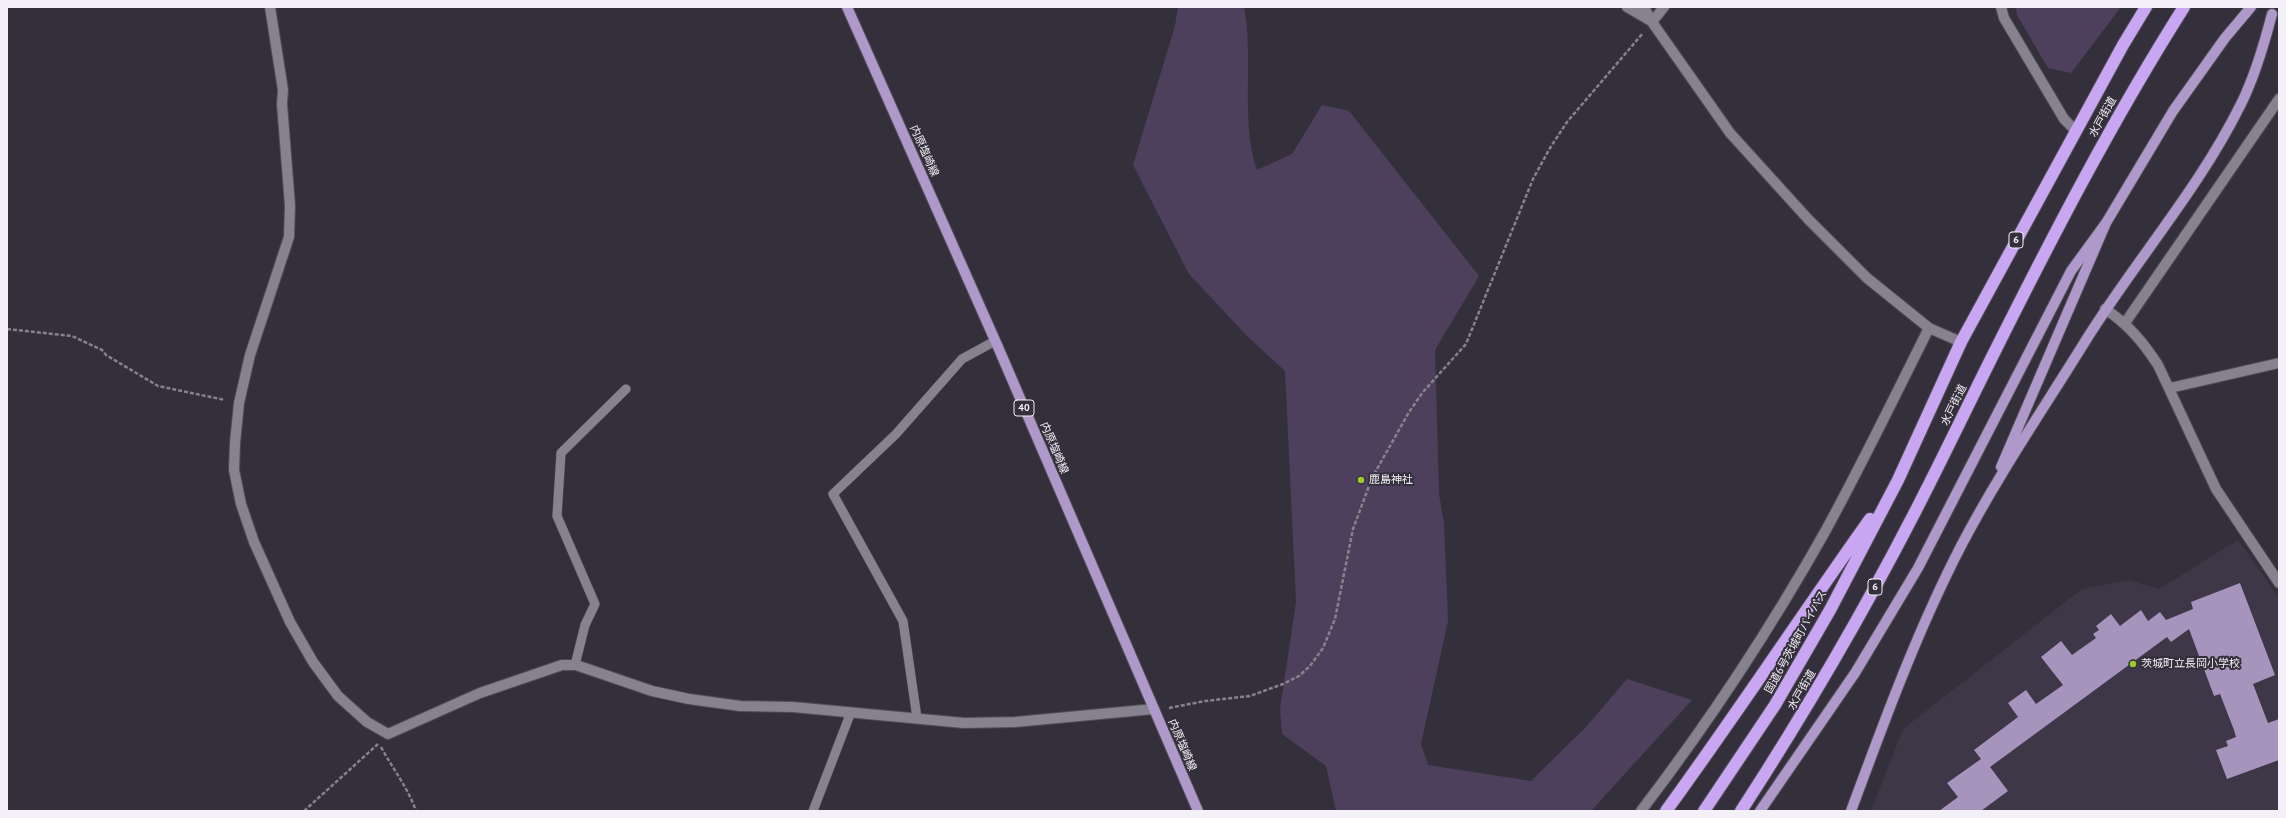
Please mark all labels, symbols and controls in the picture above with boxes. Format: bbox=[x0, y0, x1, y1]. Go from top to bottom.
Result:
street label: 水戸街道 bbox=[2087, 95, 2119, 139]
street label: 内原塩崎線 bbox=[907, 123, 941, 179]
road number: 6 bbox=[2009, 232, 2023, 248]
street label: 水戸街道 bbox=[1938, 382, 1970, 428]
road number: 40 bbox=[1014, 400, 1034, 416]
street label: 内原塩崎線 bbox=[1037, 420, 1071, 476]
place label: 鹿島神社 bbox=[1369, 473, 1413, 487]
marker: 鹿島神社 bbox=[1356, 475, 1366, 485]
road number: 6 bbox=[1868, 579, 1882, 595]
street label: 国道6号茨城町バイパス bbox=[1762, 588, 1830, 696]
place label: 茨城町立長岡小学校 bbox=[2141, 657, 2240, 671]
marker: 茨城町立長岡小学校 bbox=[2128, 659, 2138, 669]
street label: 水戸街道 bbox=[1785, 668, 1819, 712]
street label: 内原塩崎線 bbox=[1165, 717, 1199, 773]

